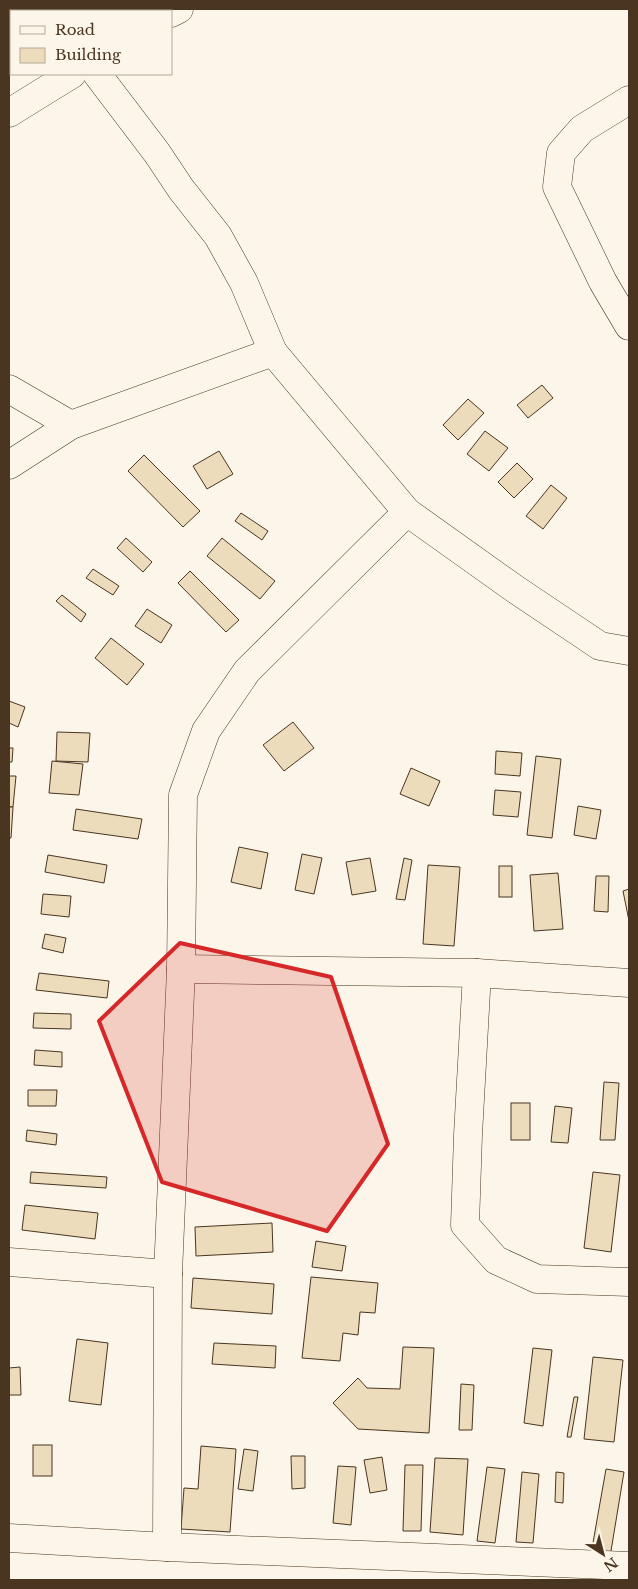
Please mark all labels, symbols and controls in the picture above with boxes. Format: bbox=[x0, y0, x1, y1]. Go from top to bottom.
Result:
legend bbox=[10, 10, 172, 75]
text: Road bbox=[55, 20, 95, 39]
text: Building bbox=[55, 45, 122, 64]
north arrow bbox=[578, 1529, 628, 1579]
text: N bbox=[600, 1553, 621, 1576]

